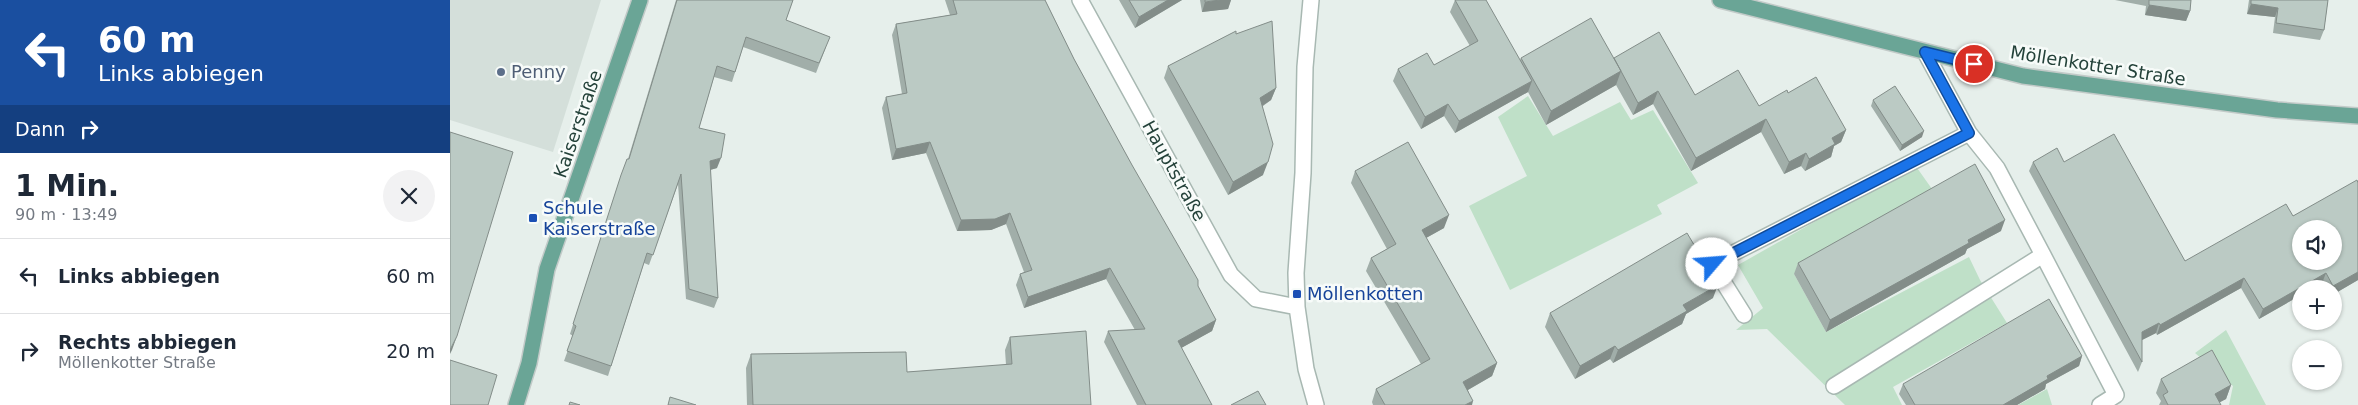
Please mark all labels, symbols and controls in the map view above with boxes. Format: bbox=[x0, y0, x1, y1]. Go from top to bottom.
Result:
icon: left bbox=[15, 20, 80, 85]
text: 60 m bbox=[98, 20, 195, 60]
street label: Möllenkotter Straße bbox=[2009, 41, 2187, 90]
pin bbox=[1953, 43, 1995, 85]
icon: arrive bbox=[1960, 50, 1988, 78]
text: Links abbiegen bbox=[98, 61, 264, 86]
place label: Penny bbox=[511, 61, 566, 82]
marker: Penny bbox=[495, 66, 507, 78]
street label: Kaiserstraße bbox=[549, 67, 606, 181]
icon: right bbox=[75, 115, 103, 143]
street label: Hauptstraße bbox=[1138, 117, 1211, 225]
text: Dann bbox=[15, 118, 65, 140]
text: 1 Min. bbox=[15, 168, 119, 203]
button: close bbox=[383, 170, 435, 222]
place label: Schule Kaiserstraße bbox=[543, 197, 656, 239]
text: 90 m · 13:49 bbox=[15, 205, 117, 224]
marker: Schule Kaiserstraße bbox=[527, 212, 539, 224]
map controls bbox=[2292, 220, 2342, 390]
button: sound bbox=[2292, 220, 2342, 270]
position arrow bbox=[1685, 237, 1737, 289]
icon: left bbox=[15, 262, 43, 290]
text: Links abbiegen bbox=[58, 265, 220, 287]
text: 60 m bbox=[386, 265, 435, 287]
button: + bbox=[2292, 280, 2342, 330]
place label: Möllenkotten bbox=[1307, 283, 1423, 304]
marker: Möllenkotten bbox=[1291, 288, 1303, 300]
text: Rechts abbiegen bbox=[58, 331, 237, 353]
icon: right bbox=[15, 337, 43, 365]
text: 20 m bbox=[386, 340, 435, 362]
button: − bbox=[2292, 340, 2342, 390]
text: Möllenkotter Straße bbox=[58, 353, 216, 372]

